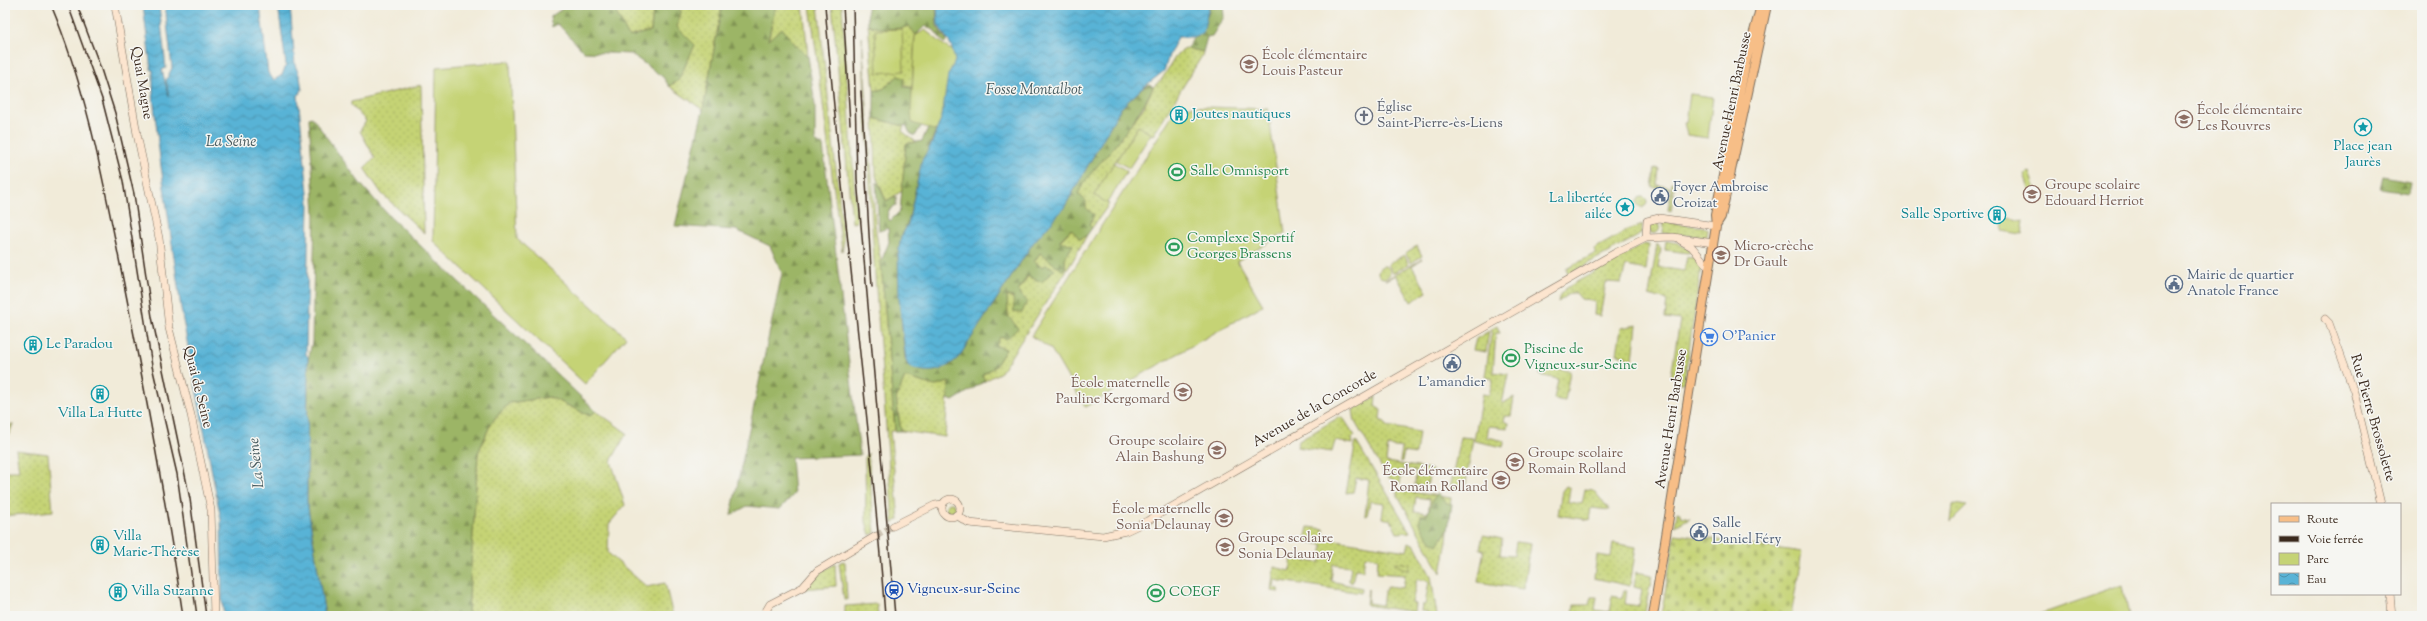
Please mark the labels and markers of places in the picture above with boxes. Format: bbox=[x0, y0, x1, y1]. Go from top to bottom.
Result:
place label: École élémentaire Louis Pasteur bbox=[1262, 46, 1367, 82]
school or university icon: École élémentaire Louis Pasteur bbox=[1239, 54, 1259, 74]
place label: Église Saint-Pierre-ès-Liens bbox=[1377, 98, 1503, 134]
place label: École élémentaire Les Rouvres bbox=[2197, 101, 2302, 137]
building icon: Joutes nautiques bbox=[1169, 105, 1189, 125]
place label: Joutes nautiques bbox=[1191, 105, 1291, 125]
church icon: Église Saint-Pierre-ès-Liens bbox=[1354, 106, 1374, 126]
school or university icon: École élémentaire Les Rouvres bbox=[2174, 109, 2194, 129]
place icon: Place jean Jaurès bbox=[2353, 117, 2373, 137]
place label: Place jean Jaurès bbox=[2333, 137, 2393, 173]
sports icon: Salle Omnisport bbox=[1167, 162, 1187, 182]
place label: Salle Omnisport bbox=[1190, 162, 1289, 182]
place label: Groupe scolaire Edouard Herriot bbox=[2045, 176, 2144, 212]
place label: Foyer Ambroise Croizat bbox=[1673, 178, 1769, 214]
school or university icon: Groupe scolaire Edouard Herriot bbox=[2022, 184, 2042, 204]
public building icon: Foyer Ambroise Croizat bbox=[1650, 186, 1670, 206]
place label: La libertée ailée bbox=[1549, 189, 1612, 225]
place icon: La libertée ailée bbox=[1615, 197, 1635, 217]
place label: Salle Sportive bbox=[1901, 205, 1984, 225]
building icon: Salle Sportive bbox=[1987, 205, 2007, 225]
place label: Complexe Sportif Georges Brassens bbox=[1187, 229, 1296, 265]
sports icon: Complexe Sportif Georges Brassens bbox=[1164, 237, 1184, 257]
place label: Micro-crèche Dr Gault bbox=[1734, 237, 1814, 273]
school or university icon: Micro-crèche Dr Gault bbox=[1711, 245, 1731, 265]
place label: Mairie de quartier Anatole France bbox=[2187, 266, 2295, 302]
public building icon: Mairie de quartier Anatole France bbox=[2164, 274, 2184, 294]
supermarket icon: O'Panier bbox=[1699, 327, 1719, 347]
place label: O'Panier bbox=[1722, 327, 1776, 347]
building icon: Le Paradou bbox=[23, 335, 43, 355]
place label: Le Paradou bbox=[46, 335, 113, 355]
place label: Piscine de Vigneux-sur-Seine bbox=[1524, 340, 1637, 376]
sports icon: Piscine de Vigneux-sur-Seine bbox=[1501, 348, 1521, 368]
public building icon: L'amandier bbox=[1442, 353, 1462, 373]
place label: L'amandier bbox=[1418, 373, 1487, 393]
place label: École maternelle Pauline Kergomard bbox=[1056, 374, 1170, 410]
school or university icon: École maternelle Pauline Kergomard bbox=[1173, 382, 1193, 402]
building icon: Villa La Hutte bbox=[90, 384, 110, 404]
place label: Villa La Hutte bbox=[58, 404, 142, 424]
place label: Groupe scolaire Alain Bashung bbox=[1109, 432, 1204, 468]
school or university icon: Groupe scolaire Alain Bashung bbox=[1207, 440, 1227, 460]
place label: Groupe scolaire Romain Rolland bbox=[1528, 444, 1626, 480]
school or university icon: Groupe scolaire Romain Rolland bbox=[1505, 452, 1525, 472]
place label: École élémentaire Romain Rolland bbox=[1383, 462, 1488, 498]
school or university icon: École élémentaire Romain Rolland bbox=[1491, 470, 1511, 490]
place label: École maternelle Sonia Delaunay bbox=[1112, 500, 1211, 536]
school or university icon: École maternelle Sonia Delaunay bbox=[1214, 508, 1234, 528]
place label: Salle Daniel Féry bbox=[1712, 514, 1781, 550]
public building icon: Salle Daniel Féry bbox=[1689, 522, 1709, 542]
place label: Villa Marie-Thérèse bbox=[113, 527, 200, 563]
place label: Groupe scolaire Sonia Delaunay bbox=[1238, 529, 1333, 565]
building icon: Villa Marie-Thérèse bbox=[90, 535, 110, 555]
school or university icon: Groupe scolaire Sonia Delaunay bbox=[1215, 537, 1235, 557]
station icon: Vigneux-sur-Seine bbox=[884, 580, 904, 600]
place label: Vigneux-sur-Seine bbox=[907, 580, 1020, 600]
building icon: Villa Suzanne bbox=[108, 582, 128, 602]
place label: Villa Suzanne bbox=[131, 582, 214, 602]
sports icon: COEGF bbox=[1146, 583, 1166, 603]
place label: COEGF bbox=[1169, 583, 1220, 603]

